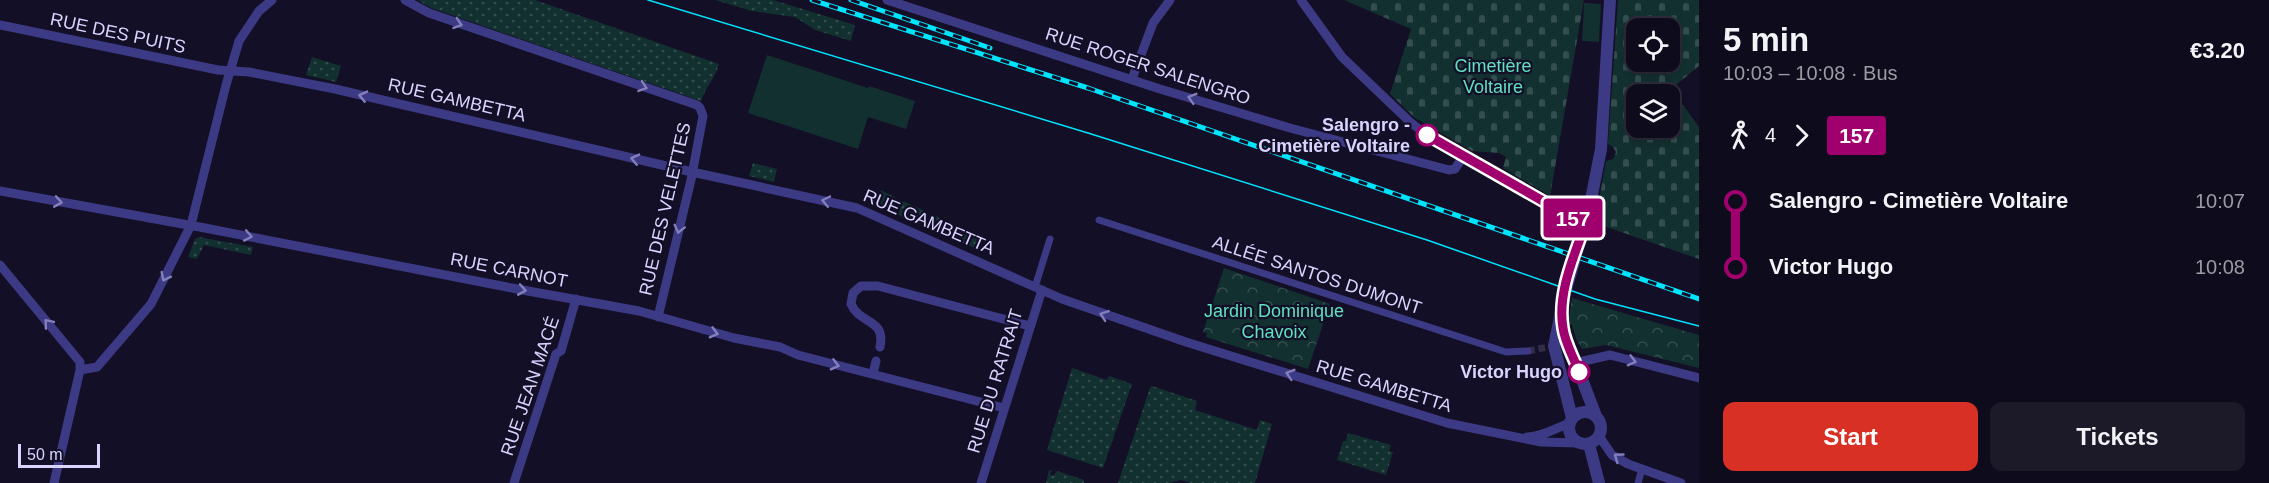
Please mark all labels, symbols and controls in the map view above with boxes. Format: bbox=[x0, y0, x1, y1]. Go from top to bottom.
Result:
street label: RUE DES PUITS bbox=[48, 9, 188, 57]
one-way arrow bbox=[452, 16, 463, 29]
map controls bbox=[1626, 18, 1680, 138]
button: locate bbox=[1626, 18, 1680, 72]
text: 5 min bbox=[1723, 21, 1809, 58]
street label: RUE ROGER SALENGRO bbox=[1043, 23, 1253, 109]
text: €3.20 bbox=[2190, 38, 2245, 63]
park label: Cimetière Voltaire bbox=[1454, 56, 1532, 97]
text: 10:03 – 10:08 · Bus bbox=[1723, 62, 1898, 84]
street label: RUE GAMBETTA bbox=[386, 74, 528, 126]
one-way arrow bbox=[637, 79, 648, 92]
button: layers bbox=[1626, 84, 1680, 138]
one-way arrow bbox=[358, 90, 368, 103]
one-way arrow bbox=[1187, 93, 1198, 105]
place label: Salengro - Cimetière Voltaire bbox=[1258, 115, 1410, 156]
icon: walk bbox=[1723, 119, 1756, 152]
icon: forward bbox=[1785, 119, 1818, 152]
street label: RUE DES VELETTES bbox=[635, 120, 695, 298]
marker: Salengro - Cimetière Voltaire bbox=[1416, 124, 1438, 146]
text: 4 bbox=[1765, 124, 1776, 146]
text: 157 bbox=[1839, 124, 1874, 147]
one-way arrow bbox=[630, 153, 640, 166]
street label: RUE GAMBETTA bbox=[860, 185, 998, 259]
text: Salengro - Cimetière Voltaire bbox=[1769, 188, 2068, 213]
text: 10:07 bbox=[2195, 190, 2245, 212]
one-way arrow bbox=[53, 195, 62, 207]
one-way arrow bbox=[822, 195, 832, 208]
line badge: 157 bbox=[1538, 198, 1608, 238]
text: 157 bbox=[1555, 207, 1591, 230]
one-way arrow bbox=[673, 224, 686, 234]
one-way arrow bbox=[243, 229, 253, 242]
street label: ALLÉE SANTOS DUMONT bbox=[1210, 232, 1424, 318]
street label: RUE CARNOT bbox=[449, 249, 569, 291]
text: Victor Hugo bbox=[1769, 254, 1893, 279]
text: 10:08 bbox=[2195, 256, 2245, 278]
one-way arrow bbox=[161, 271, 172, 282]
one-way arrow bbox=[517, 283, 527, 296]
park label: Jardin Dominique Chavoix bbox=[1204, 301, 1344, 342]
street label: RUE DU RATRAIT bbox=[964, 307, 1026, 455]
one-way arrow bbox=[1099, 309, 1110, 322]
street label: RUE JEAN MACÉ bbox=[497, 314, 563, 458]
one-way arrow bbox=[44, 319, 55, 330]
one-way arrow bbox=[709, 325, 719, 338]
one-way arrow bbox=[1627, 353, 1637, 366]
street label: RUE GAMBETTA bbox=[1314, 356, 1454, 416]
one-way arrow bbox=[830, 357, 840, 370]
marker: Victor Hugo bbox=[1568, 361, 1590, 383]
place label: Victor Hugo bbox=[1460, 362, 1562, 382]
one-way arrow bbox=[1285, 369, 1296, 381]
button: Start bbox=[1723, 402, 1978, 471]
button: Tickets bbox=[1990, 402, 2245, 471]
scale bar bbox=[18, 441, 100, 468]
text: 50 m bbox=[27, 446, 63, 463]
one-way arrow bbox=[1613, 453, 1624, 464]

